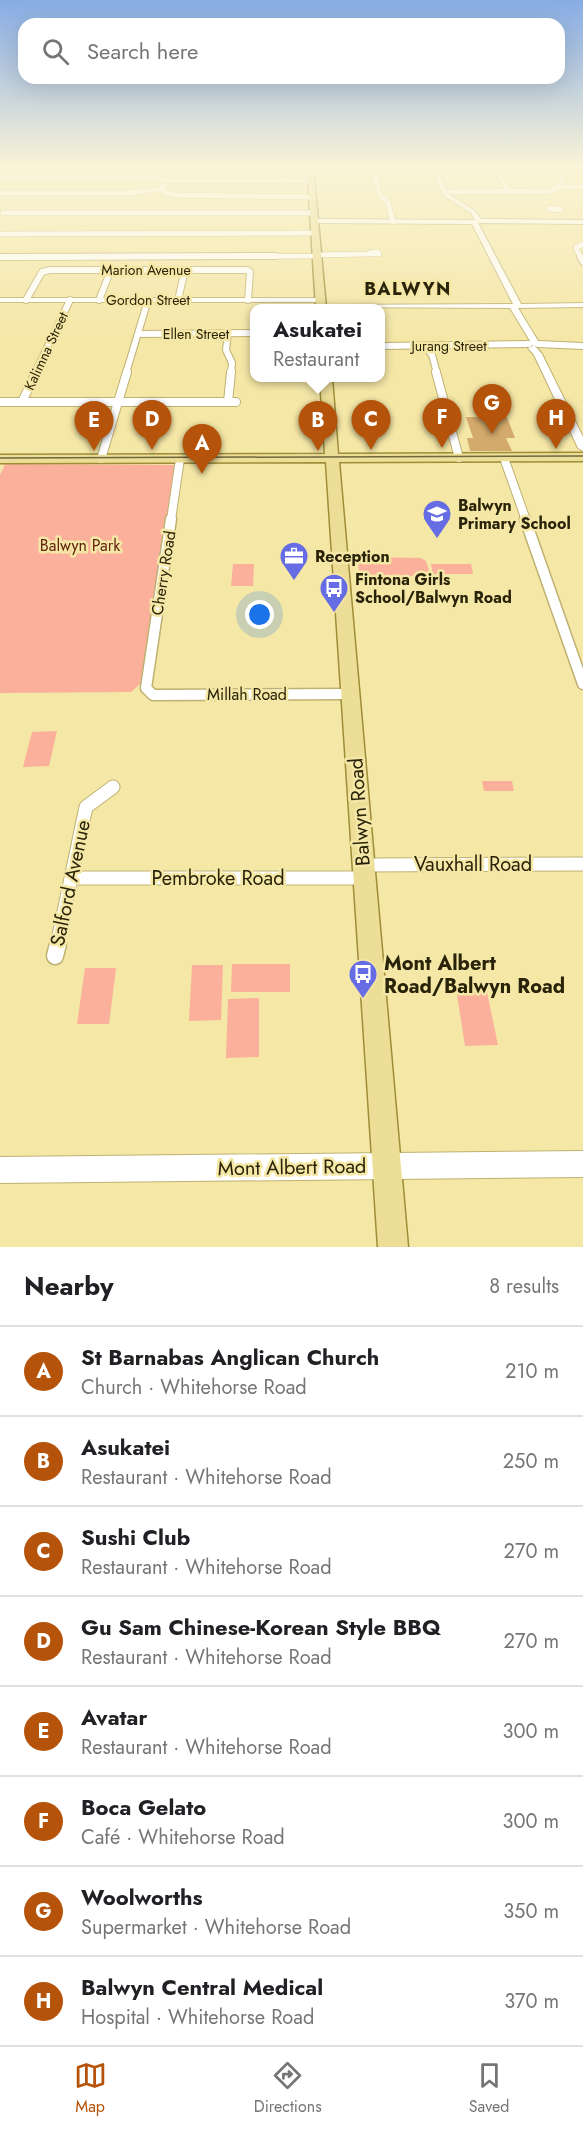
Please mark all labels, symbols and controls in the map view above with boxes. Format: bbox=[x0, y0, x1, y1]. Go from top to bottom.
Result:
search box bbox=[18, 18, 565, 84]
icon: search bbox=[39, 35, 72, 68]
text: Search here bbox=[87, 35, 198, 67]
street label: Marion Avenue bbox=[101, 260, 191, 280]
district label: BALWYN bbox=[364, 276, 452, 302]
street label: Gordon Street bbox=[106, 290, 191, 310]
popup bbox=[250, 304, 385, 382]
street label: Kalimna Street bbox=[19, 308, 73, 393]
text: Asukatei bbox=[273, 313, 362, 345]
street label: Ellen Street bbox=[163, 324, 230, 344]
street label: Jurang Street bbox=[409, 336, 487, 356]
text: Restaurant bbox=[273, 345, 359, 374]
pin: G bbox=[472, 384, 512, 434]
pin: F bbox=[422, 398, 462, 448]
pin: D bbox=[132, 400, 172, 450]
pin: C bbox=[352, 400, 391, 450]
pin: H bbox=[536, 400, 576, 449]
pin: E bbox=[74, 402, 113, 451]
pin: B bbox=[298, 402, 338, 451]
pin: A bbox=[182, 424, 222, 474]
place label: Balwyn Primary School bbox=[458, 494, 571, 535]
school or university icon: Balwyn Primary School bbox=[421, 498, 453, 540]
street label: Cherry Road bbox=[145, 529, 182, 617]
park label: Balwyn Park bbox=[40, 534, 121, 557]
office icon: Reception bbox=[278, 540, 310, 582]
place label: Reception bbox=[315, 545, 390, 568]
place label: Fintona Girls School/Balwyn Road bbox=[355, 568, 512, 609]
bus stop icon: Fintona Girls School/Balwyn Road bbox=[318, 572, 350, 614]
your location bbox=[245, 600, 274, 629]
street label: Millah Road bbox=[207, 683, 287, 706]
street label: Balwyn Road bbox=[341, 757, 378, 867]
street label: Salford Avenue bbox=[43, 817, 98, 949]
street label: Vauxhall Road bbox=[414, 850, 532, 879]
street label: Pembroke Road bbox=[151, 864, 285, 893]
place label: Mont Albert Road/Balwyn Road bbox=[384, 949, 565, 1001]
bus stop icon: Mont Albert Road/Balwyn Road bbox=[347, 958, 379, 1000]
street label: Mont Albert Road bbox=[217, 1152, 367, 1183]
text: Nearby bbox=[24, 1267, 113, 1305]
text: 8 results bbox=[489, 1272, 559, 1301]
text: St Barnabas Anglican Church bbox=[81, 1341, 379, 1373]
text: A bbox=[36, 1357, 51, 1386]
text: 210 m bbox=[505, 1357, 559, 1386]
text: Church · Whitehorse Road bbox=[81, 1373, 307, 1402]
text: Asukatei bbox=[81, 1431, 170, 1463]
text: B bbox=[37, 1447, 50, 1476]
text: 250 m bbox=[503, 1447, 559, 1476]
text: Restaurant · Whitehorse Road bbox=[81, 1463, 332, 1492]
text: Sushi Club bbox=[81, 1521, 190, 1553]
text: C bbox=[36, 1537, 51, 1566]
text: 270 m bbox=[504, 1537, 559, 1566]
text: Restaurant · Whitehorse Road bbox=[81, 1553, 332, 1582]
text: Gu Sam Chinese-Korean Style BBQ bbox=[81, 1611, 441, 1643]
text: D bbox=[36, 1627, 51, 1656]
text: 270 m bbox=[504, 1627, 559, 1656]
text: Restaurant · Whitehorse Road bbox=[81, 1643, 332, 1672]
text: Avatar bbox=[81, 1701, 147, 1733]
text: E bbox=[37, 1717, 50, 1746]
text: 300 m bbox=[502, 1717, 559, 1746]
text: Restaurant · Whitehorse Road bbox=[81, 1733, 332, 1762]
text: Boca Gelato bbox=[81, 1791, 206, 1823]
text: F bbox=[38, 1807, 49, 1836]
text: 300 m bbox=[502, 1807, 559, 1836]
text: Café · Whitehorse Road bbox=[81, 1823, 285, 1852]
text: Woolworths bbox=[81, 1881, 203, 1913]
text: G bbox=[35, 1897, 52, 1926]
text: 350 m bbox=[503, 1897, 559, 1926]
text: Supermarket · Whitehorse Road bbox=[81, 1913, 351, 1942]
text: Balwyn Central Medical bbox=[81, 1971, 323, 2003]
text: H bbox=[36, 1987, 51, 2016]
text: 370 m bbox=[504, 1987, 559, 2016]
text: Hospital · Whitehorse Road bbox=[81, 2003, 314, 2032]
tab: Map bbox=[74, 2059, 107, 2118]
tab: Directions bbox=[254, 2059, 322, 2118]
tab: Saved bbox=[469, 2059, 509, 2118]

